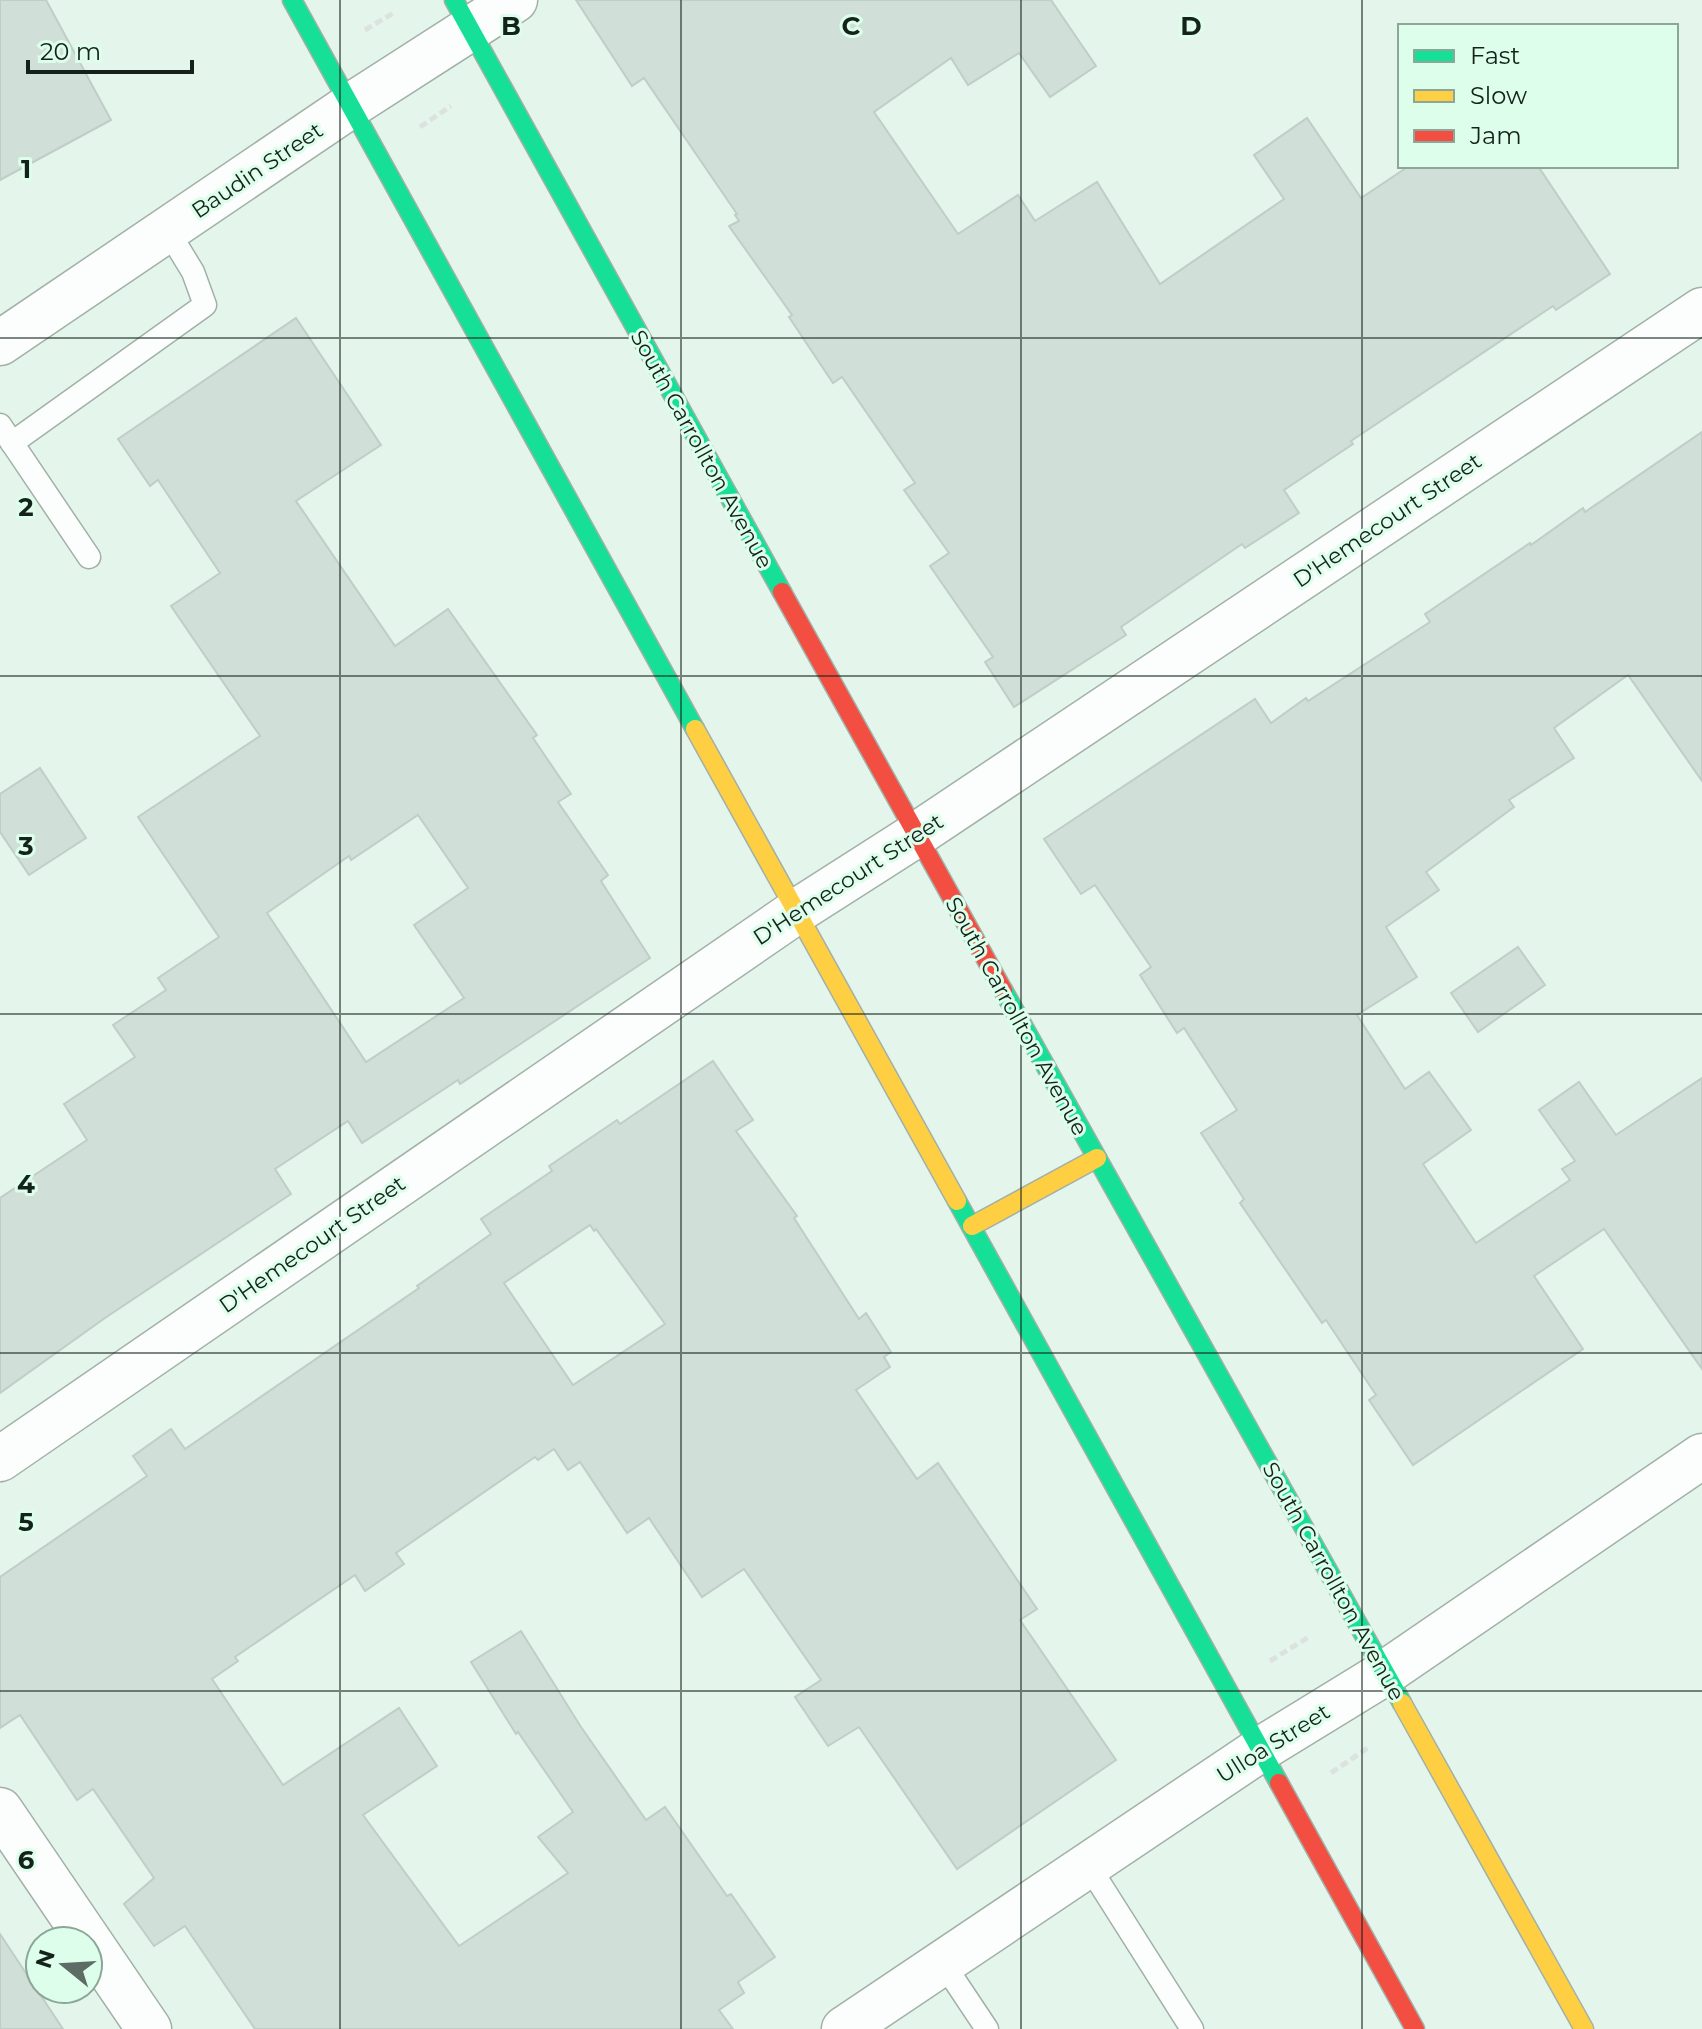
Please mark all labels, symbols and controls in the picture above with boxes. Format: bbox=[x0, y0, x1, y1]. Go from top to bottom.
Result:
text: B bbox=[501, 10, 521, 42]
text: C bbox=[842, 10, 861, 42]
text: D bbox=[1180, 10, 1202, 42]
scale bar bbox=[28, 24, 192, 74]
legend bbox=[1398, 24, 1678, 168]
text: 20 m bbox=[40, 37, 101, 66]
text: Fast bbox=[1470, 41, 1521, 70]
text: Slow bbox=[1470, 81, 1527, 110]
street label: Baudin Street bbox=[187, 117, 328, 224]
text: Jam bbox=[1469, 121, 1522, 150]
text: 1 bbox=[21, 153, 31, 185]
street label: South Carrollton Avenue bbox=[625, 325, 779, 573]
street label: D'Hemecourt Street bbox=[1288, 447, 1487, 593]
text: 2 bbox=[18, 491, 34, 523]
street label: D'Hemecourt Street bbox=[748, 808, 948, 951]
text: 3 bbox=[17, 830, 34, 862]
street label: South Carrollton Avenue bbox=[940, 892, 1094, 1140]
text: 4 bbox=[17, 1168, 35, 1200]
street label: D'Hemecourt Street bbox=[214, 1170, 411, 1319]
street label: South Carrollton Avenue bbox=[1257, 1457, 1411, 1705]
text: 5 bbox=[18, 1506, 34, 1538]
street label: Ulloa Street bbox=[1212, 1698, 1335, 1789]
text: 6 bbox=[18, 1844, 35, 1876]
north arrow bbox=[24, 1925, 104, 2005]
text: N bbox=[30, 1946, 61, 1972]

